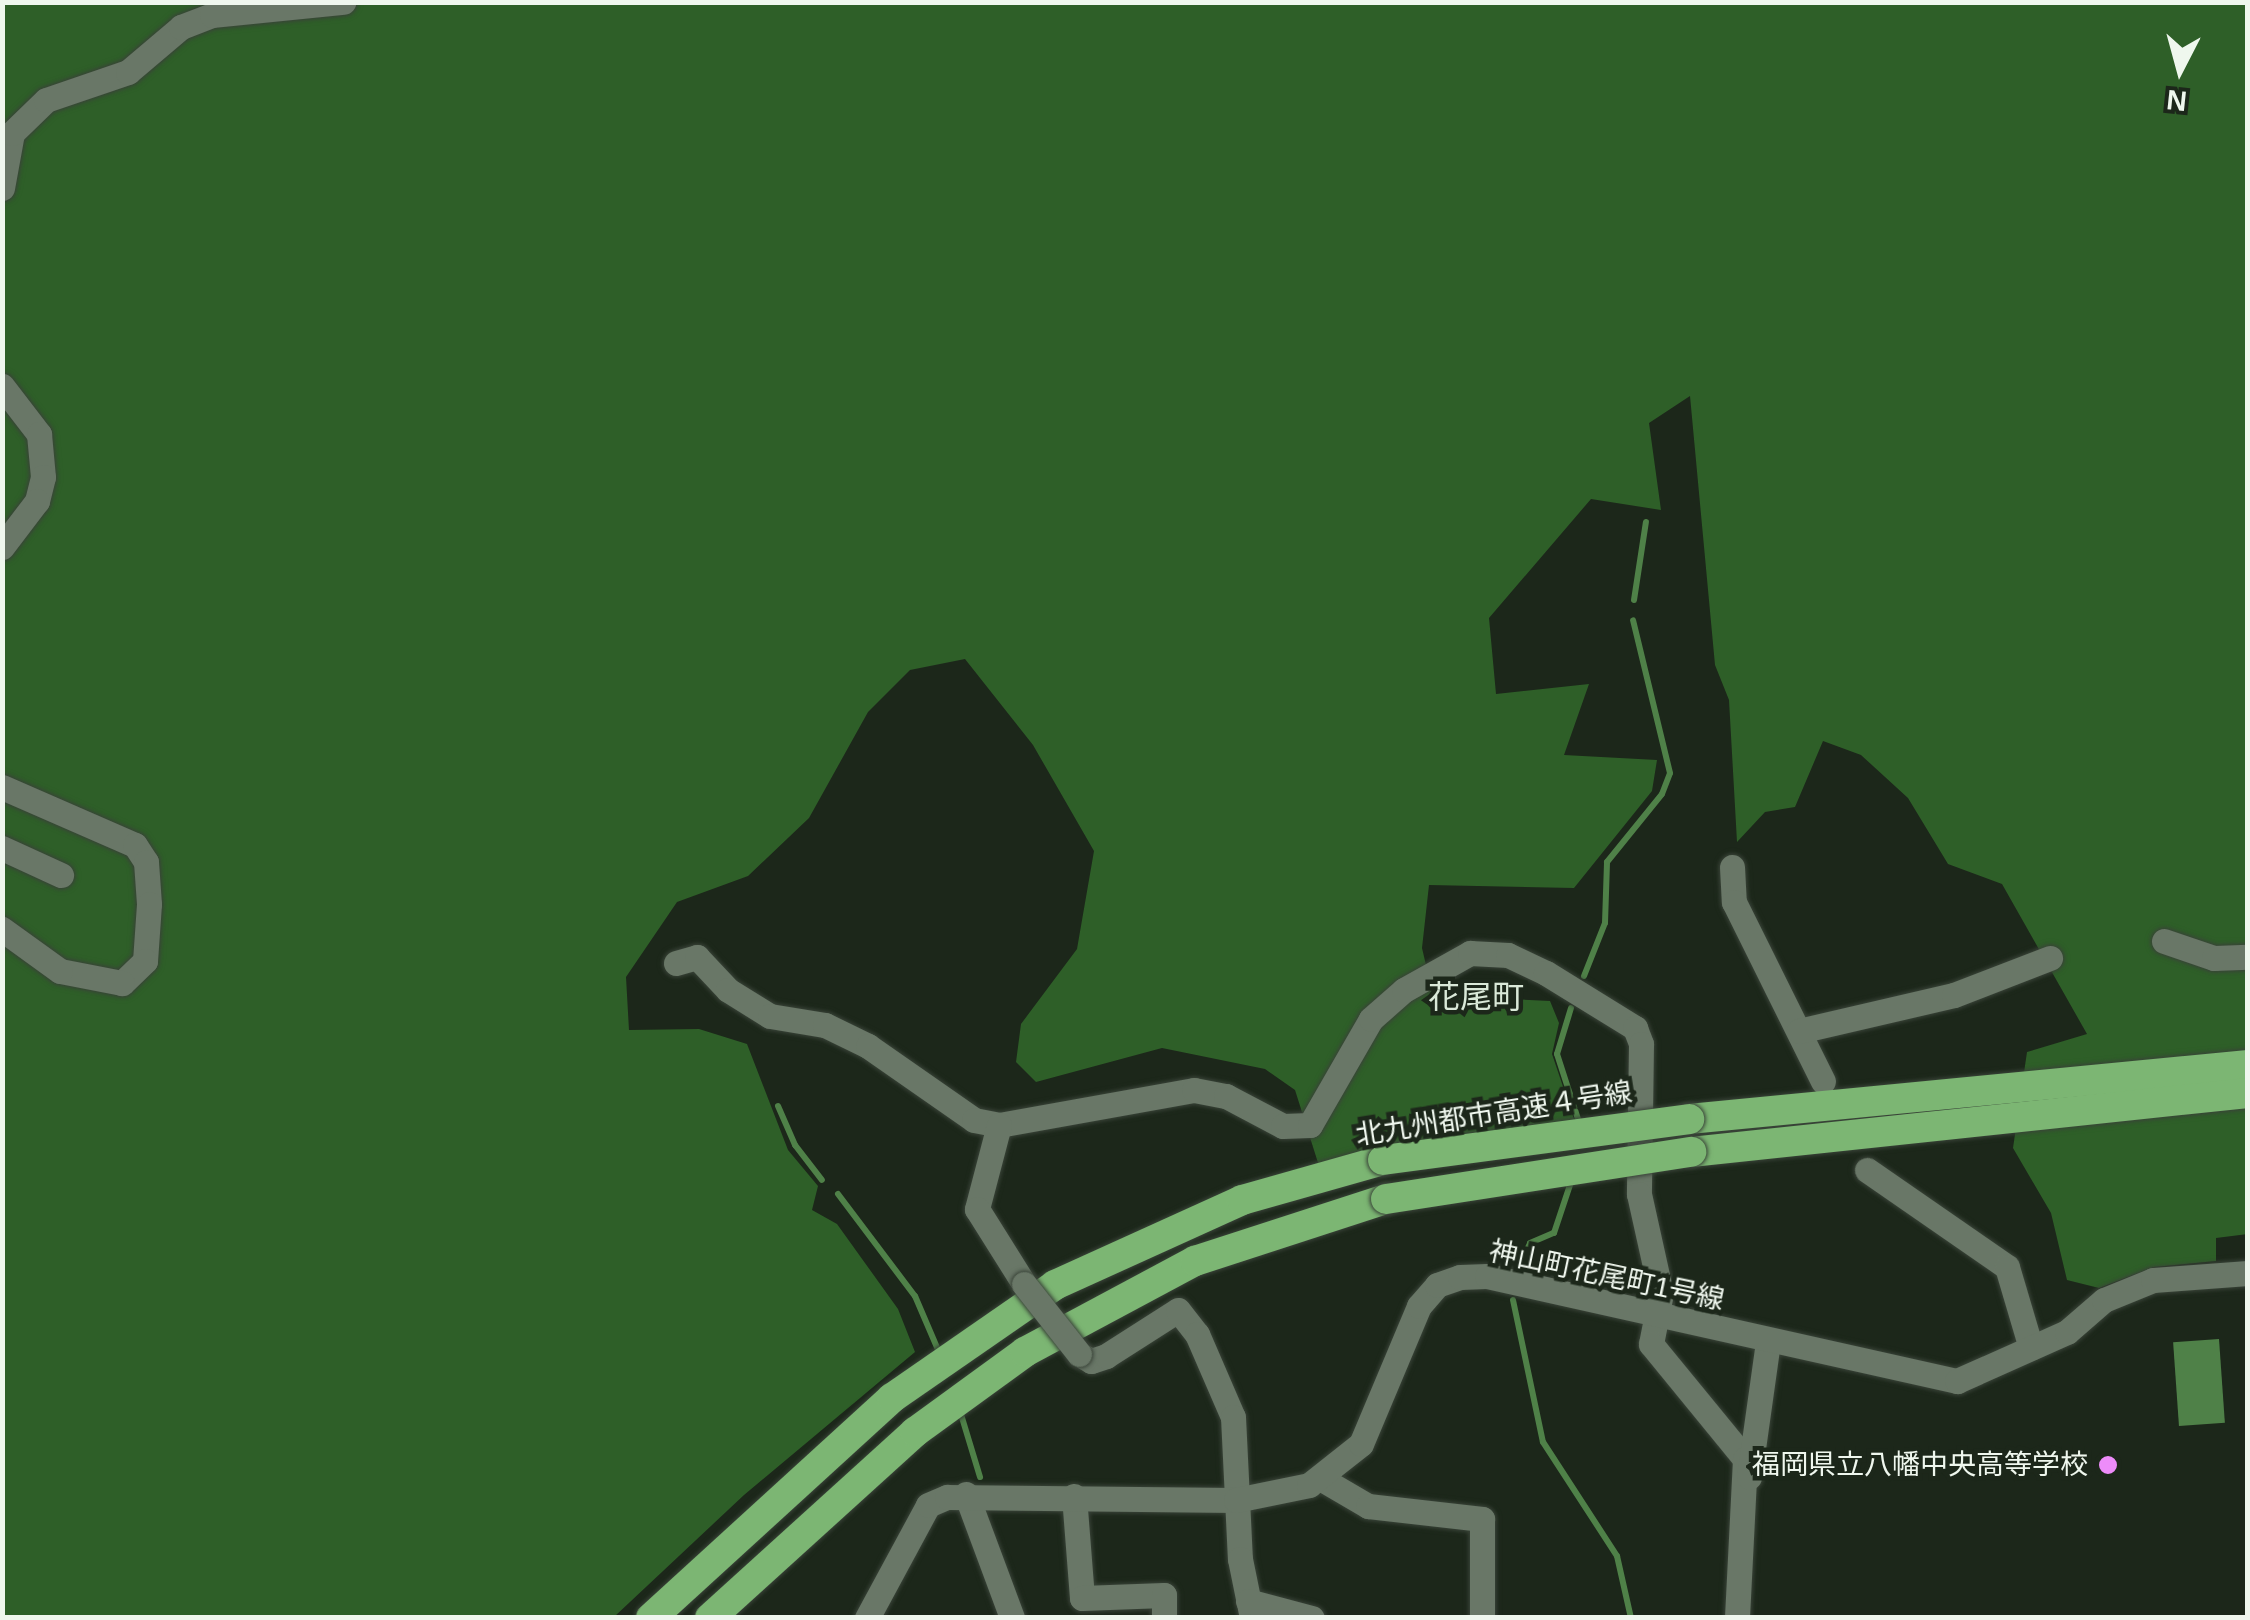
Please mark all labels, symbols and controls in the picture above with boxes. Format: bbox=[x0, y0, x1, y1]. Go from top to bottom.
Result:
north arrow bbox=[2130, 20, 2230, 120]
text: N bbox=[2165, 84, 2189, 117]
district label: 花尾町 bbox=[1428, 978, 1524, 1016]
street label: 北九州都市高速４号線 bbox=[1353, 1076, 1635, 1152]
street label: 神山町花尾町1号線 bbox=[1486, 1235, 1728, 1317]
place label: 福岡県立八幡中央高等学校 bbox=[1752, 1448, 2088, 1482]
marker: 福岡県立八幡中央高等学校 bbox=[2097, 1454, 2119, 1476]

